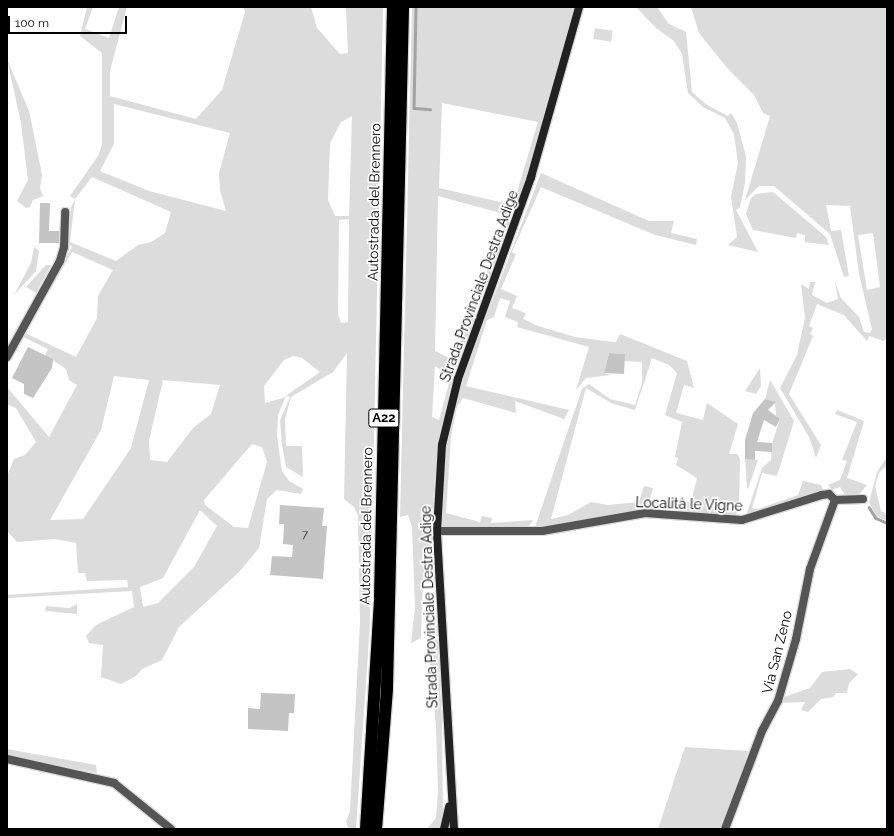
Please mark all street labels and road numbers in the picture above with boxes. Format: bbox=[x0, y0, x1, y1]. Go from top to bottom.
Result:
street label: Autostrada del Brennero bbox=[364, 123, 384, 281]
street label: Strada Provinciale Destra Adige bbox=[436, 188, 522, 384]
road number: A22 bbox=[368, 407, 400, 429]
street label: Autostrada del Brennero bbox=[356, 447, 376, 605]
street label: Località le Vigne bbox=[635, 494, 743, 514]
street label: Strada Provinciale Destra Adige bbox=[417, 505, 441, 709]
street label: Via San Zeno bbox=[759, 609, 795, 695]

